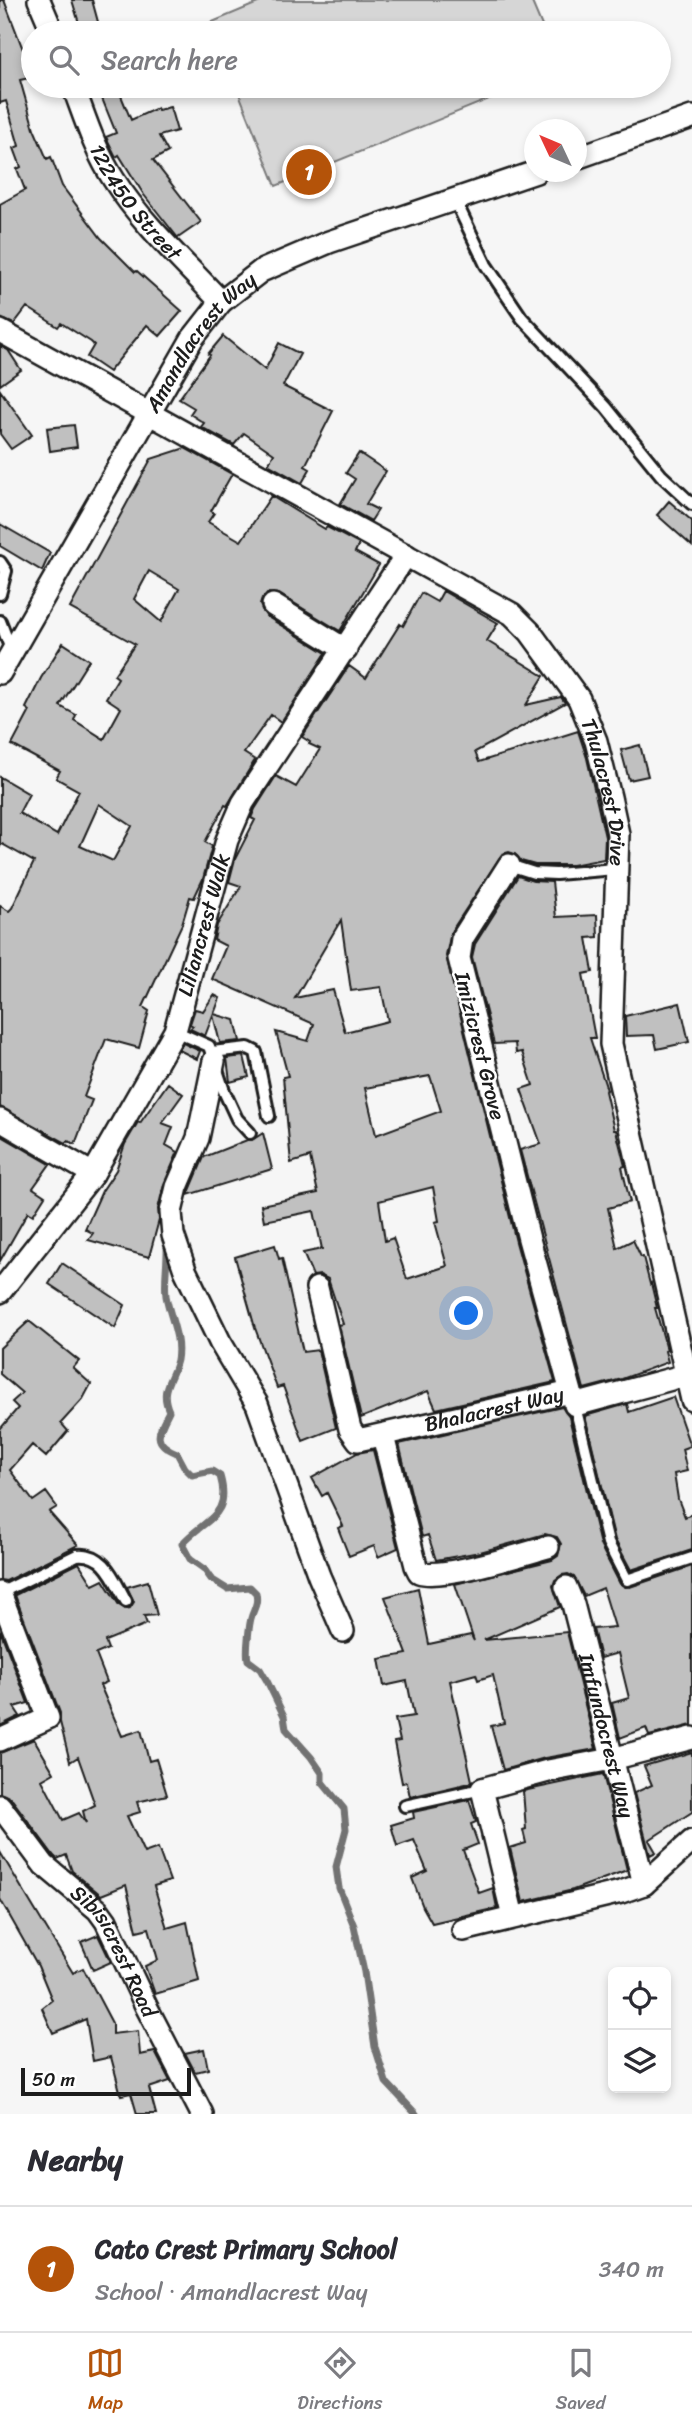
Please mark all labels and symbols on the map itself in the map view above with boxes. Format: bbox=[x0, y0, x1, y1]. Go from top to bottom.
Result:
north arrow bbox=[524, 119, 587, 182]
street label: 122450 Street bbox=[78, 137, 192, 271]
pin: 1 bbox=[286, 146, 332, 198]
street label: Amandlacrest Way bbox=[134, 262, 265, 421]
street label: Thulacrest Drive bbox=[570, 712, 637, 867]
street label: Liliancrest Walk bbox=[166, 849, 241, 1001]
street label: Imizicrest Grove bbox=[443, 967, 517, 1124]
your location bbox=[449, 1296, 483, 1330]
street label: Bhalacrest Way bbox=[421, 1375, 568, 1443]
street label: Imfundocrest Way bbox=[567, 1648, 646, 1822]
street label: Sibisicrest Road bbox=[61, 1875, 169, 2026]
scale bar bbox=[21, 2065, 191, 2097]

